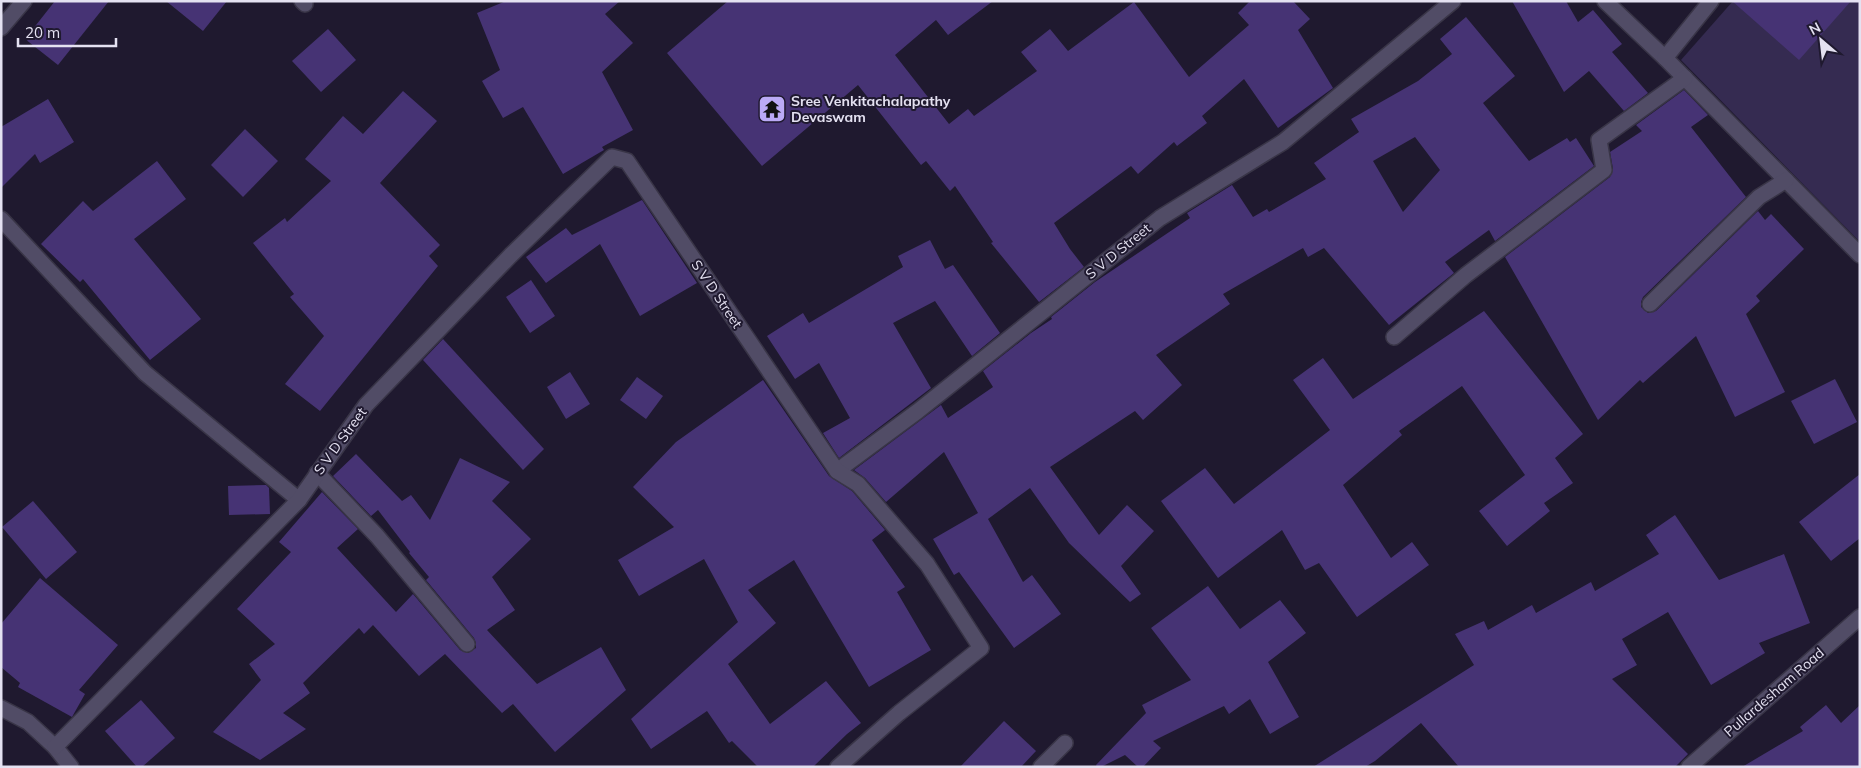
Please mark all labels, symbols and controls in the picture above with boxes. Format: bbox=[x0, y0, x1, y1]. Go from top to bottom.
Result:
scale bar bbox=[18, 15, 115, 47]
north arrow bbox=[1796, 15, 1846, 65]
text: N bbox=[1806, 18, 1824, 39]
text: 20 m bbox=[25, 23, 60, 42]
place label: Sree Venkitachalapathy Devaswam bbox=[791, 92, 951, 126]
temple icon: Sree Venkitachalapathy Devaswam bbox=[757, 94, 787, 124]
street label: S V D Street bbox=[1082, 219, 1154, 283]
street label: S V D Street bbox=[688, 256, 746, 332]
street label: S V D Street bbox=[310, 404, 370, 478]
street label: Pullardesham Road bbox=[1720, 644, 1828, 740]

